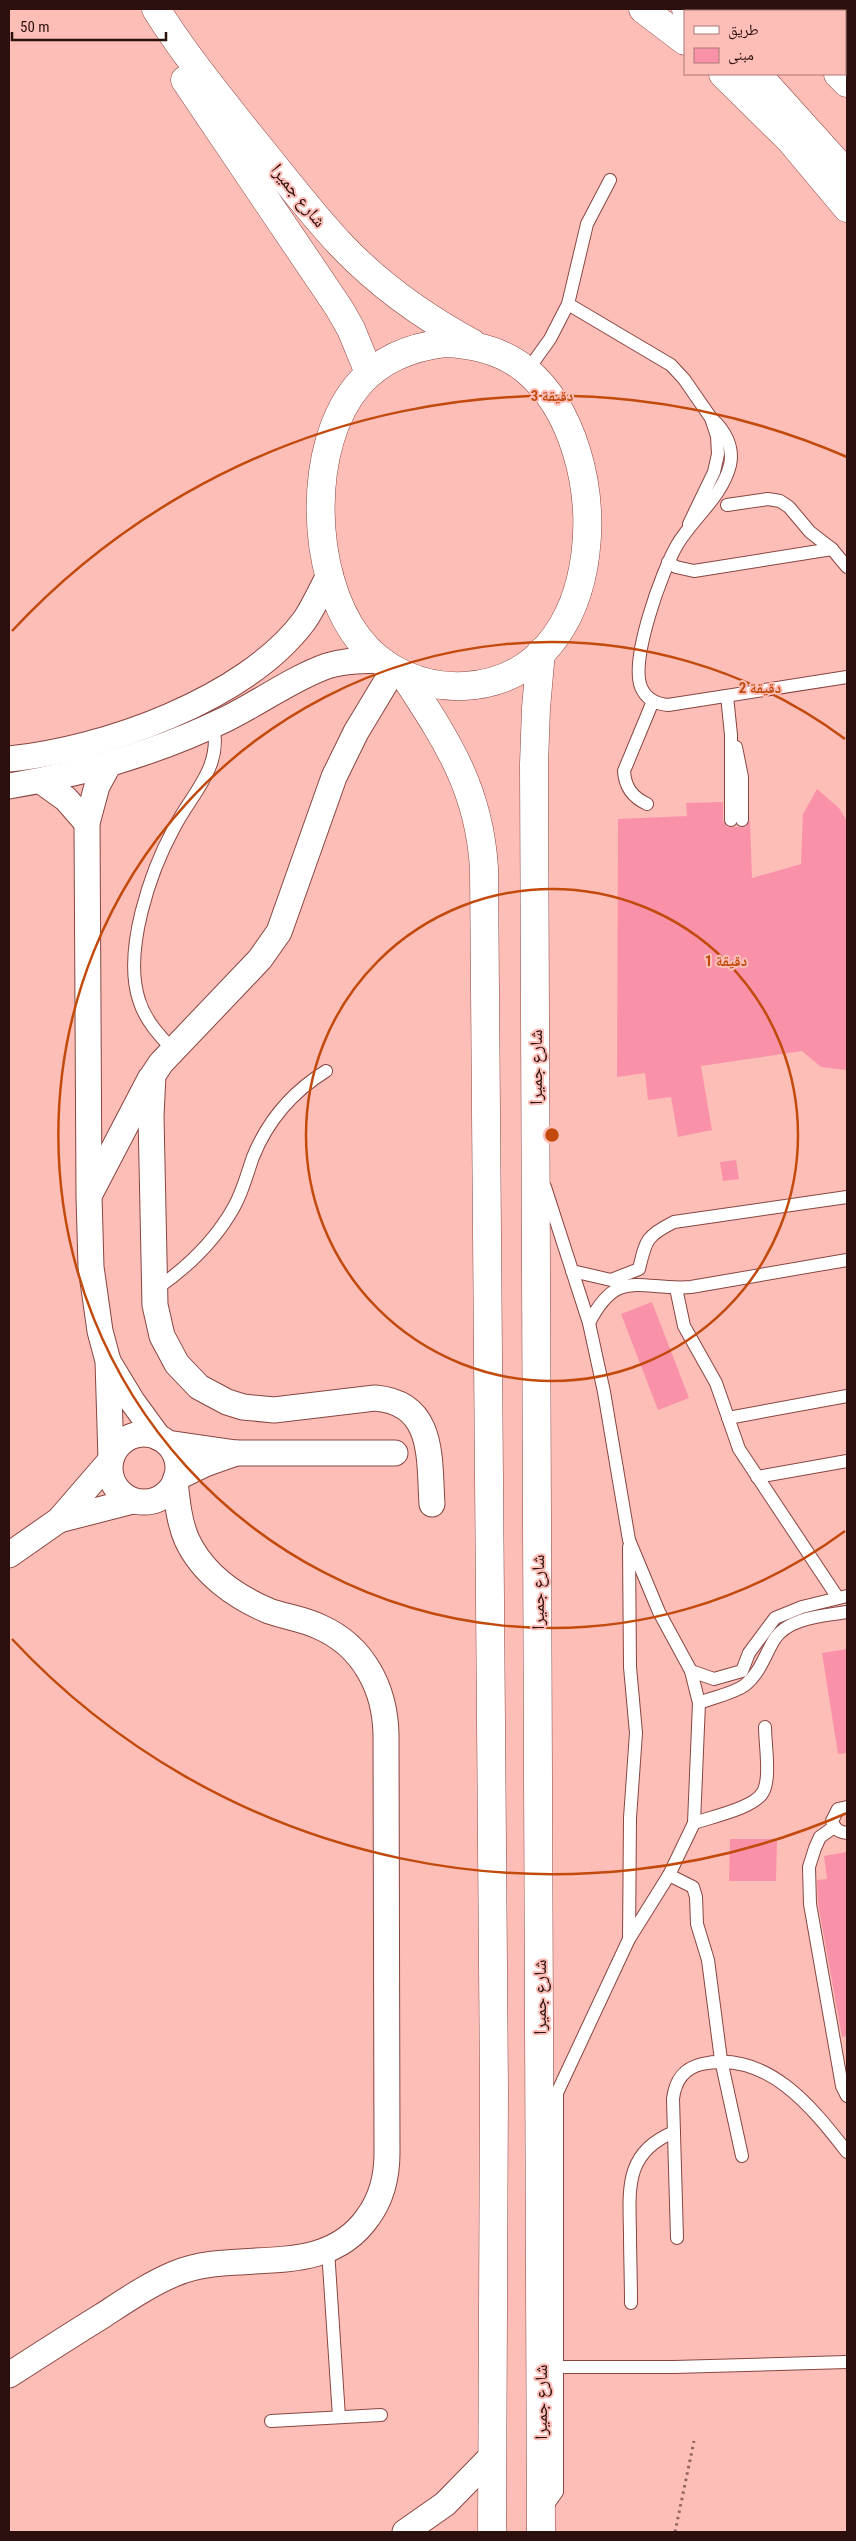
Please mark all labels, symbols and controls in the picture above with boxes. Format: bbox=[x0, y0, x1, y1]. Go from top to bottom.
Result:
scale bar bbox=[12, 10, 166, 42]
legend bbox=[684, 10, 846, 75]
text: 50 m bbox=[20, 18, 50, 36]
text: طريق bbox=[728, 21, 759, 40]
text: مبنى bbox=[728, 46, 754, 65]
street label: شارع جميرا bbox=[266, 159, 331, 231]
text: 3 دقيقة bbox=[531, 387, 573, 405]
text: 2 دقيقة bbox=[739, 679, 781, 697]
text: 1 دقيقة bbox=[705, 952, 747, 970]
street label: شارع جميرا bbox=[525, 1029, 547, 1105]
centre of rings bbox=[543, 1126, 561, 1144]
street label: شارع جميرا bbox=[527, 1554, 549, 1630]
street label: شارع جميرا bbox=[529, 1959, 551, 2035]
street label: شارع جميرا bbox=[530, 2364, 552, 2440]

